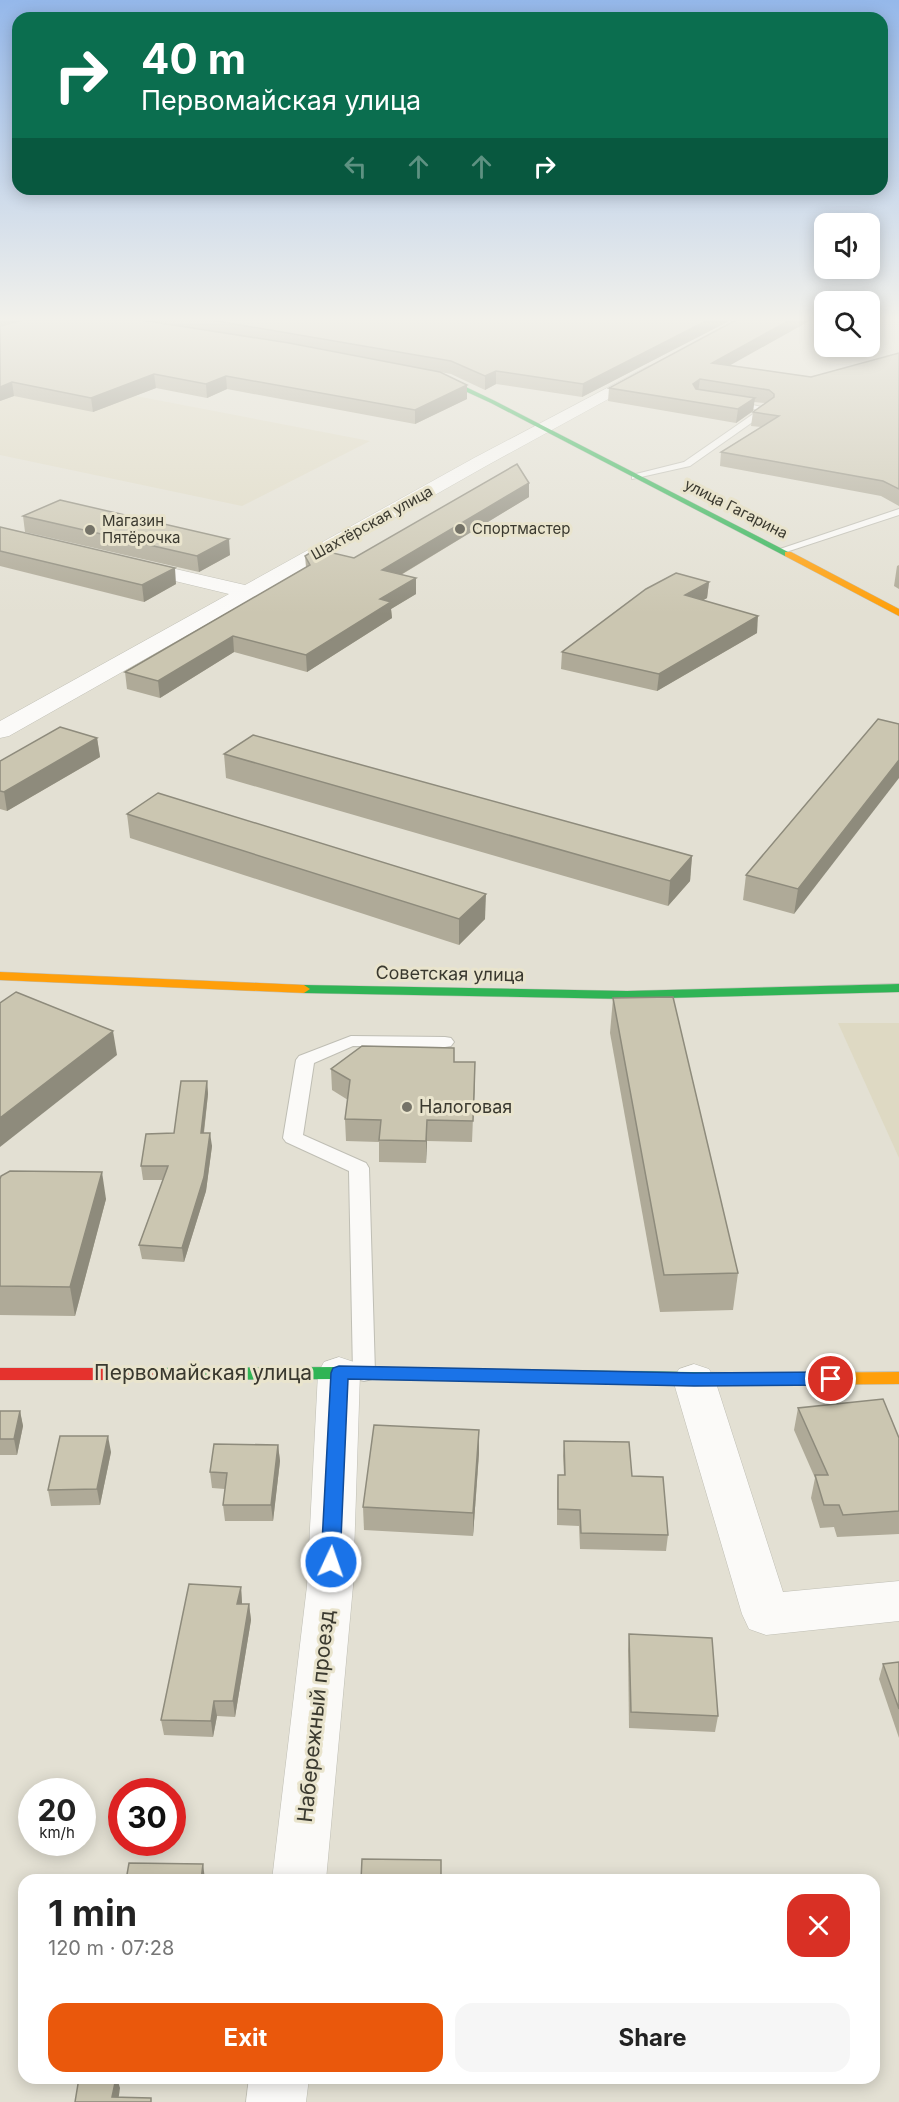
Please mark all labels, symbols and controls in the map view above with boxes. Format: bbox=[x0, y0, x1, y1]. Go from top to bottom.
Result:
text: 40 m bbox=[141, 33, 246, 84]
icon: right bbox=[42, 36, 120, 114]
text: Первомайская улица bbox=[141, 84, 421, 117]
icon: left bbox=[339, 150, 372, 183]
icon: ahead bbox=[402, 150, 435, 183]
icon: ahead bbox=[465, 150, 498, 183]
icon: right bbox=[528, 150, 561, 183]
map controls bbox=[814, 213, 880, 357]
button: sound bbox=[814, 213, 880, 279]
button: search bbox=[814, 291, 880, 357]
street label: улица Гагарина bbox=[681, 474, 791, 543]
street label: Шахтёрская улица bbox=[308, 481, 436, 564]
place label: Магазин Пятёрочка bbox=[102, 511, 181, 547]
place label: Спортмастер bbox=[472, 519, 570, 538]
marker: Спортмастер bbox=[453, 522, 467, 536]
marker: Магазин Пятёрочка bbox=[83, 523, 97, 537]
street label: Советская улица bbox=[375, 962, 525, 985]
place label: Налоговая bbox=[419, 1096, 512, 1117]
marker: Налоговая bbox=[400, 1100, 414, 1114]
pin bbox=[805, 1353, 856, 1404]
street label: Первомайская улица bbox=[94, 1360, 312, 1385]
icon: arrive bbox=[814, 1362, 847, 1395]
position arrow bbox=[299, 1530, 363, 1594]
street label: Набережный проезд bbox=[292, 1608, 339, 1823]
speed limit sign: 30 bbox=[108, 1778, 186, 1856]
text: 20 bbox=[37, 1792, 77, 1828]
text: km/h bbox=[39, 1823, 75, 1842]
text: 1 min bbox=[48, 1891, 137, 1935]
button: close bbox=[787, 1894, 850, 1957]
text: 120 m · 07:28 bbox=[48, 1936, 174, 1960]
button: Exit bbox=[48, 2003, 443, 2072]
button: Share bbox=[455, 2003, 850, 2072]

